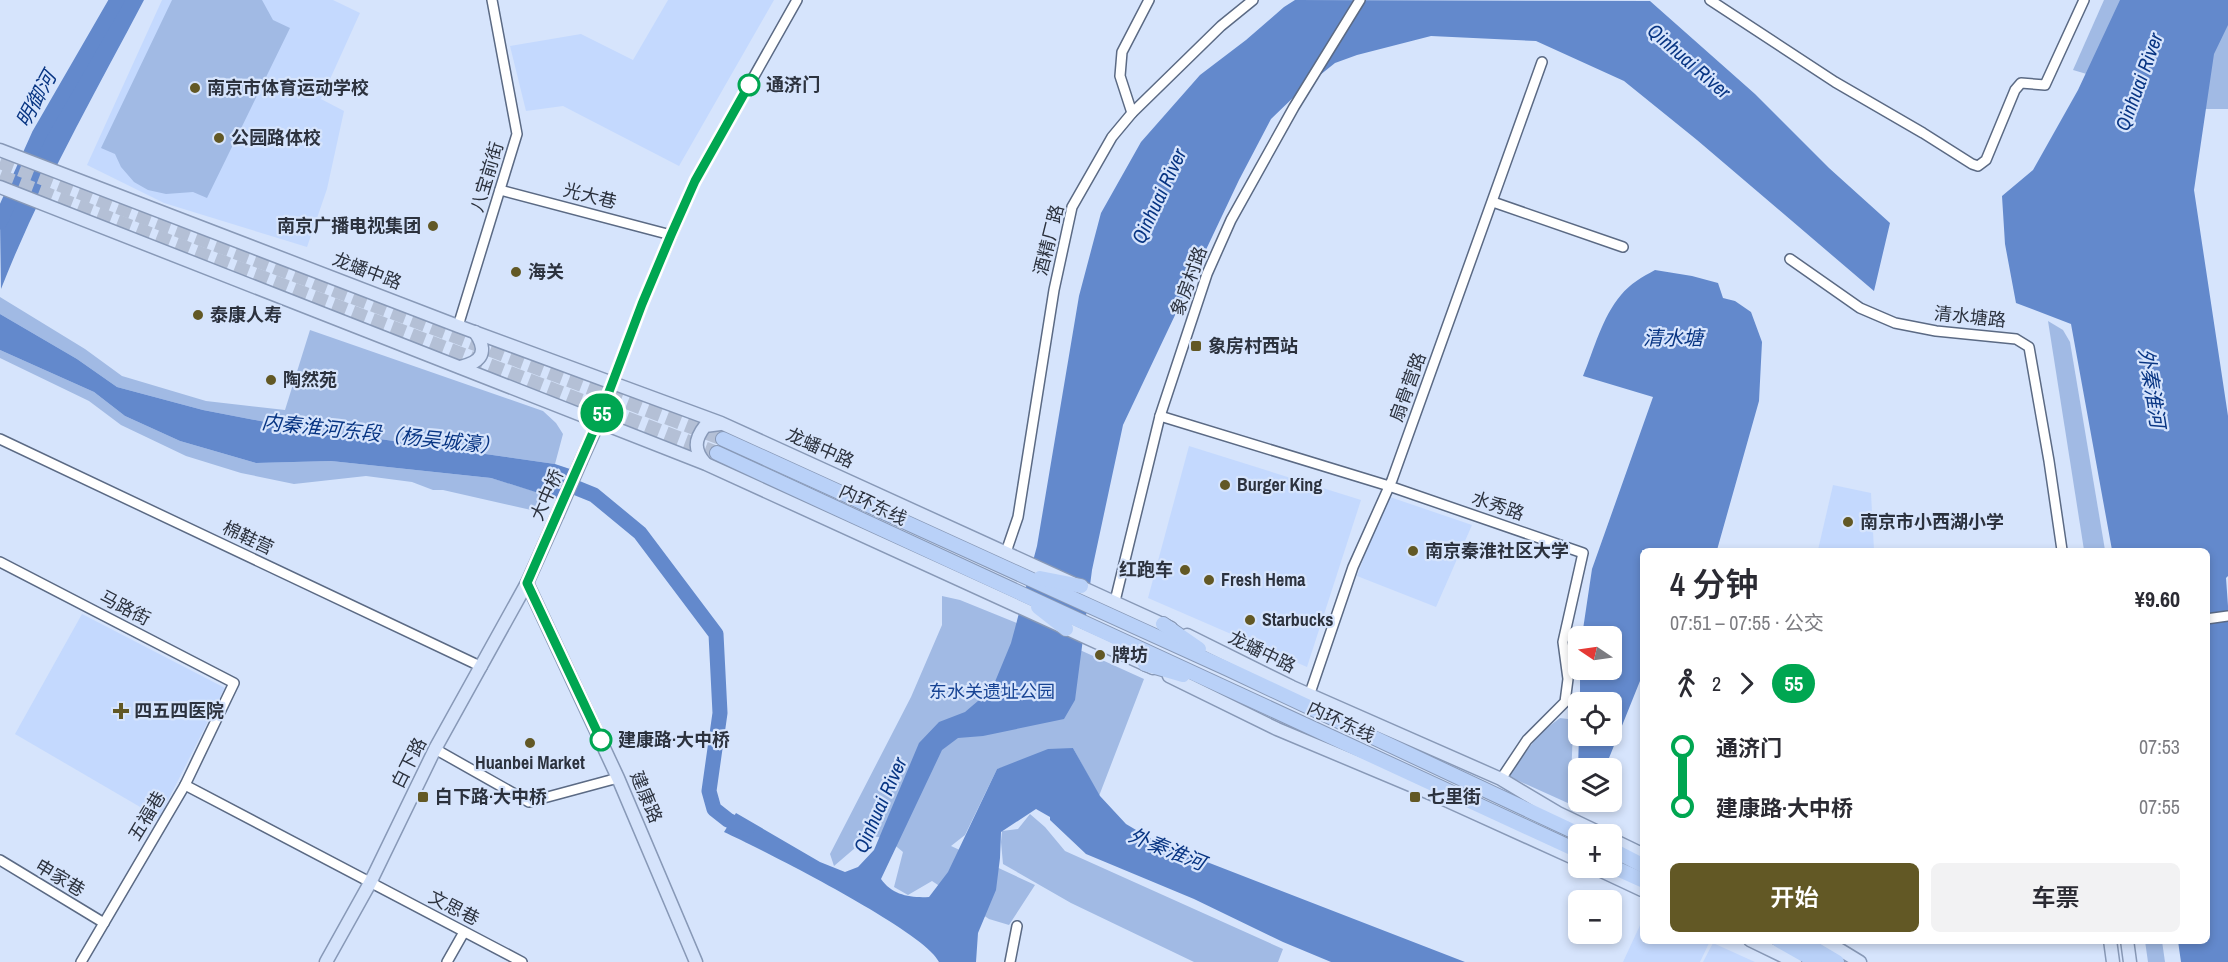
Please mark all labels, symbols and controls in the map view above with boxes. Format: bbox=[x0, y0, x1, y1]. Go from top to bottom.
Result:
water label: Qinhuai River bbox=[1642, 17, 1737, 105]
water label: Qinhuai River bbox=[2108, 29, 2169, 134]
water label: 明御河 bbox=[9, 62, 64, 132]
place label: 通济门 bbox=[766, 72, 820, 97]
marker: 通济门 bbox=[738, 74, 760, 96]
place label: 南京市体育运动学校 bbox=[207, 75, 369, 100]
marker: 南京市体育运动学校 bbox=[188, 81, 202, 95]
place label: 公园路体校 bbox=[231, 125, 321, 150]
marker: 公园路体校 bbox=[212, 131, 226, 145]
street label: 八宝前街 bbox=[464, 139, 509, 215]
water label: Qinhuai River bbox=[1125, 143, 1193, 248]
street label: 光大巷 bbox=[561, 177, 619, 214]
street label: 酒精厂路 bbox=[1028, 202, 1069, 278]
place label: 南京广播电视集团 bbox=[277, 213, 421, 238]
marker: 南京广播电视集团 bbox=[426, 219, 440, 233]
street label: 象房村路 bbox=[1164, 243, 1213, 319]
street label: 龙蟠中路 bbox=[329, 246, 405, 295]
place label: 海关 bbox=[528, 259, 564, 284]
marker: 海关 bbox=[509, 265, 523, 279]
street label: 清水塘路 bbox=[1933, 300, 2007, 333]
place label: 泰康人寿 bbox=[210, 302, 282, 327]
marker: 泰康人寿 bbox=[191, 308, 205, 322]
water label: 清水塘 bbox=[1643, 324, 1706, 351]
place label: 象房村西站 bbox=[1208, 333, 1298, 358]
marker: 象房村西站 bbox=[1189, 339, 1203, 353]
water label: 外秦淮河 bbox=[2133, 346, 2173, 433]
street label: 扇骨营路 bbox=[1383, 349, 1432, 425]
place label: 陶然苑 bbox=[283, 367, 337, 392]
marker: 陶然苑 bbox=[264, 373, 278, 387]
line badge: 55 bbox=[575, 394, 629, 432]
text: 55 bbox=[592, 399, 612, 428]
water label: 内秦淮河东段（杨吴城濠） bbox=[260, 408, 502, 459]
street label: 龙蟠中路 bbox=[782, 421, 858, 474]
street label: 大中桥 bbox=[524, 465, 569, 525]
place label: Burger King bbox=[1237, 472, 1322, 497]
street label: 内环东线 bbox=[835, 478, 911, 531]
marker: Burger King bbox=[1218, 478, 1232, 492]
street label: 水秀路 bbox=[1469, 485, 1528, 526]
place label: 南京市小西湖小学 bbox=[1860, 509, 2004, 534]
street label: 棉鞋营 bbox=[218, 515, 278, 560]
marker: 南京市小西湖小学 bbox=[1841, 515, 1855, 529]
place label: 南京秦淮社区大学 bbox=[1425, 538, 1569, 563]
marker: 南京秦淮社区大学 bbox=[1406, 544, 1420, 558]
place label: 红跑车 bbox=[1119, 557, 1173, 582]
text: 4 分钟 bbox=[1670, 562, 1759, 606]
marker: 红跑车 bbox=[1178, 563, 1192, 577]
place label: Fresh Hema bbox=[1221, 567, 1306, 592]
marker: Fresh Hema bbox=[1202, 573, 1216, 587]
street label: 马路街 bbox=[95, 584, 155, 631]
text: ¥9.60 bbox=[2135, 584, 2180, 614]
place label: Starbucks bbox=[1262, 607, 1333, 632]
text: 07:51 – 07:55 · 公交 bbox=[1670, 609, 1824, 636]
marker: Starbucks bbox=[1243, 613, 1257, 627]
street label: 龙蟠中路 bbox=[1224, 625, 1300, 679]
north arrow bbox=[1568, 626, 1622, 680]
map controls bbox=[1568, 626, 1622, 944]
place label: 牌坊 bbox=[1112, 642, 1148, 667]
marker: 牌坊 bbox=[1093, 648, 1107, 662]
icon: walk bbox=[1670, 667, 1703, 700]
icon: forward bbox=[1730, 667, 1763, 700]
text: 55 bbox=[1784, 669, 1803, 698]
text: 2 bbox=[1712, 670, 1721, 697]
park label: 东水关遗址公园 bbox=[929, 679, 1055, 704]
button: locate bbox=[1568, 692, 1622, 746]
street label: 内环东线 bbox=[1303, 695, 1379, 748]
place label: 四五四医院 bbox=[134, 698, 224, 723]
marker: 四五四医院 bbox=[112, 702, 130, 720]
place label: 建康路·大中桥 bbox=[618, 727, 730, 752]
marker: 建康路·大中桥 bbox=[590, 729, 612, 751]
street label: 白下路 bbox=[385, 733, 432, 793]
text: 通济门 bbox=[1716, 733, 1782, 763]
text: 07:53 bbox=[2139, 733, 2180, 760]
marker: Huanbei Market bbox=[523, 736, 537, 750]
place label: Huanbei Market bbox=[475, 750, 585, 775]
water label: Qinhuai River bbox=[846, 752, 913, 857]
button: layers bbox=[1568, 758, 1622, 812]
street label: 建康路 bbox=[624, 767, 669, 827]
place label: 白下路·大中桥 bbox=[435, 784, 547, 809]
place label: 七里街 bbox=[1427, 784, 1481, 809]
street label: 五福巷 bbox=[122, 786, 171, 845]
marker: 白下路·大中桥 bbox=[416, 790, 430, 804]
marker: 七里街 bbox=[1408, 790, 1422, 804]
text: 建康路·大中桥 bbox=[1716, 793, 1853, 823]
text: 07:55 bbox=[2139, 793, 2180, 820]
water label: 外秦淮河 bbox=[1125, 821, 1213, 878]
button: + bbox=[1568, 824, 1622, 878]
street label: 申家巷 bbox=[31, 853, 90, 902]
button: 开始 bbox=[1670, 863, 1919, 932]
button: 车票 bbox=[1931, 863, 2180, 932]
street label: 文思巷 bbox=[424, 884, 484, 931]
button: − bbox=[1568, 890, 1622, 944]

